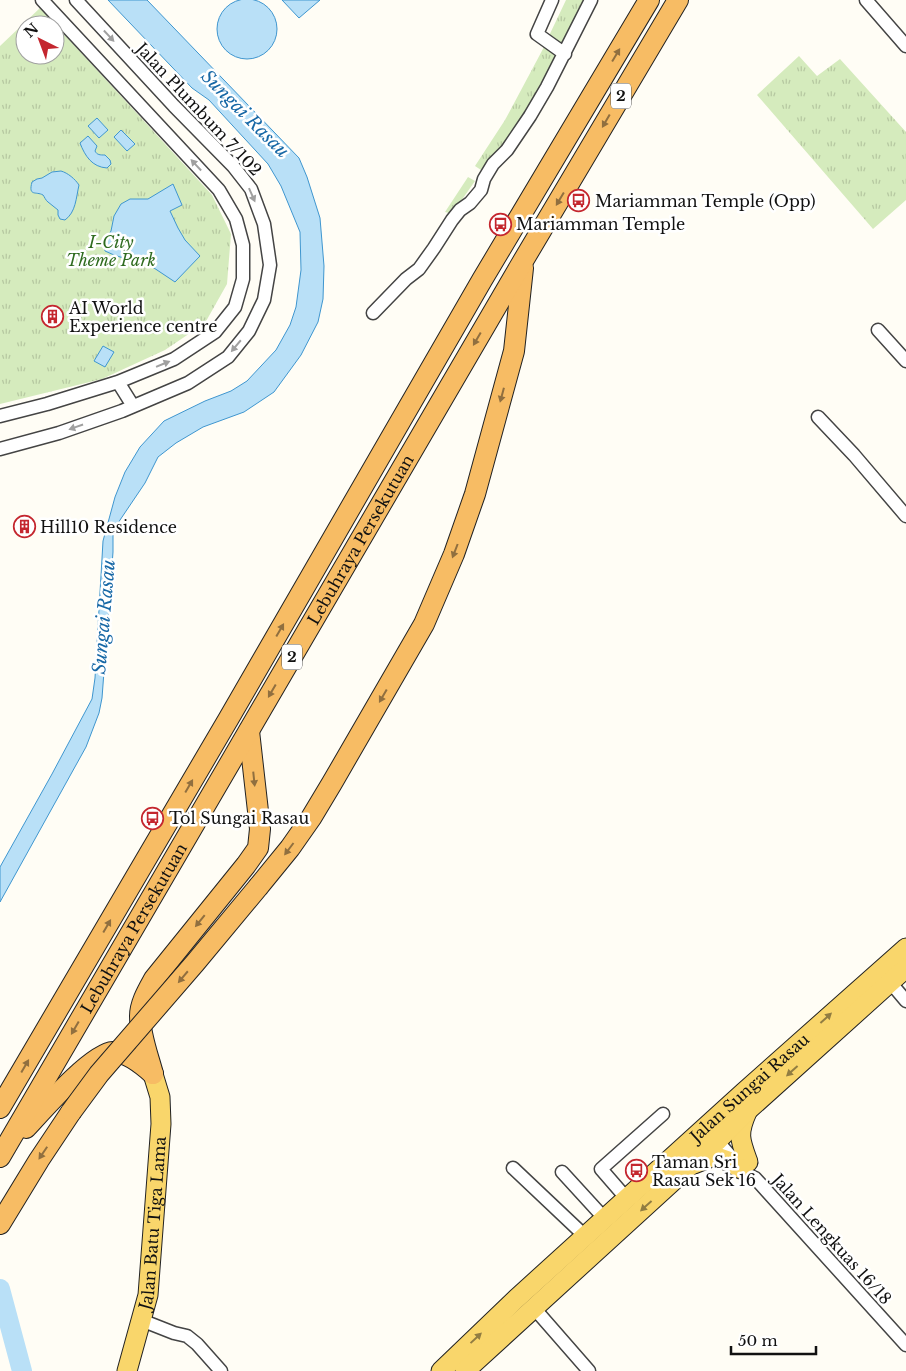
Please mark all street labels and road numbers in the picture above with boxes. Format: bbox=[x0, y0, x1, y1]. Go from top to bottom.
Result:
street label: Jalan Plumbum 7/102 bbox=[131, 37, 266, 180]
road number: 2 bbox=[611, 84, 631, 108]
street label: Lebuhraya Persekutuan bbox=[303, 451, 418, 628]
road number: 2 bbox=[282, 644, 302, 670]
street label: Lebuhraya Persekutuan bbox=[76, 839, 191, 1017]
street label: Jalan Sungai Rasau bbox=[684, 1029, 813, 1148]
street label: Jalan Batu Tiga Lama bbox=[134, 1136, 170, 1314]
street label: Jalan Lengkuas 16/18 bbox=[767, 1168, 896, 1308]

